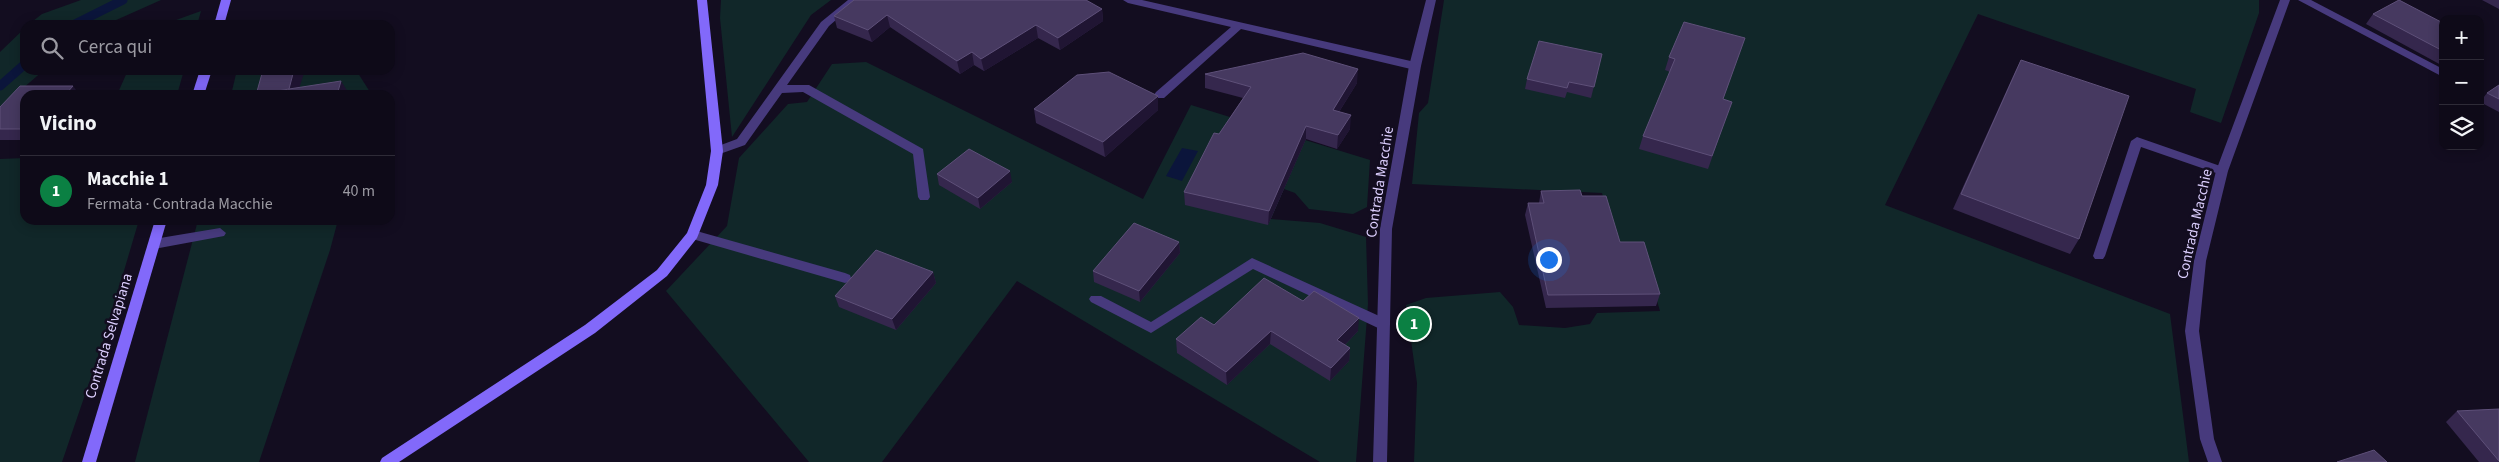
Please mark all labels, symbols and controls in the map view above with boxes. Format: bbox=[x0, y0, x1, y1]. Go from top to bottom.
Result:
map controls bbox=[2439, 15, 2484, 150]
button: + bbox=[2439, 15, 2484, 60]
search box bbox=[20, 20, 395, 75]
icon: search bbox=[38, 34, 66, 62]
text: Cerca qui bbox=[78, 34, 152, 61]
button: − bbox=[2439, 60, 2484, 105]
button: layers bbox=[2439, 105, 2484, 150]
text: Vicino bbox=[40, 108, 97, 138]
street label: Contrada Macchie bbox=[1361, 125, 1399, 239]
text: Macchie 1 bbox=[87, 166, 169, 193]
street label: Contrada Macchie bbox=[2172, 167, 2218, 281]
text: 1 bbox=[52, 180, 60, 202]
text: 40 m bbox=[343, 180, 375, 202]
text: Fermata · Contrada Macchie bbox=[87, 193, 273, 215]
your location bbox=[1536, 247, 1562, 273]
street label: Contrada Selvapiana bbox=[80, 271, 138, 401]
pin: 1 bbox=[1398, 305, 1430, 343]

